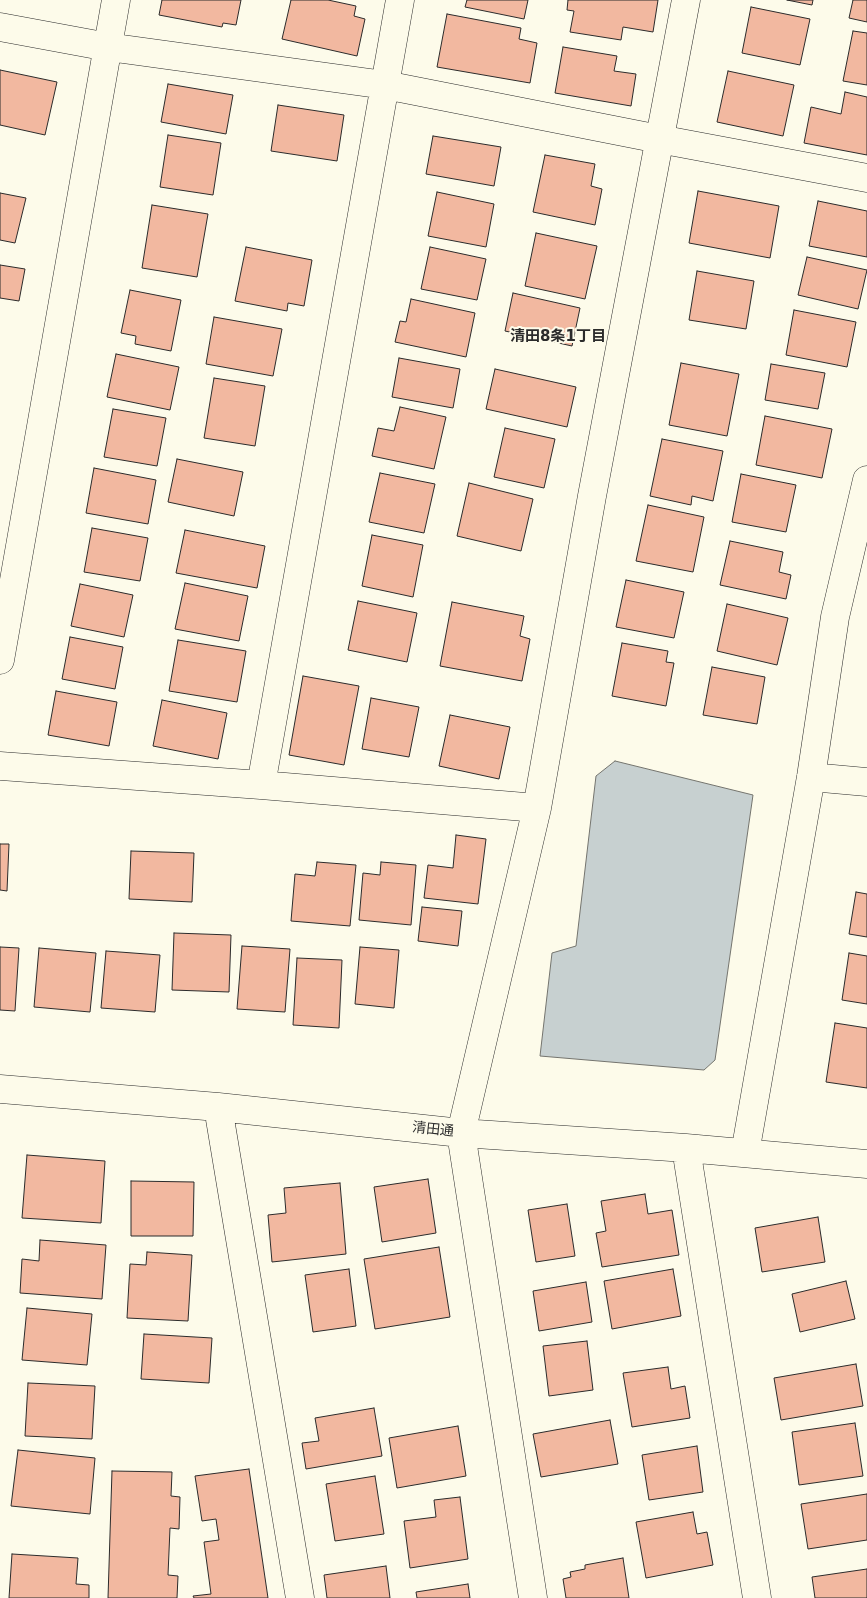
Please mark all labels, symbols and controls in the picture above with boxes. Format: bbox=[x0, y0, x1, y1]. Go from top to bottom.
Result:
district label: 清田8条1丁目 bbox=[510, 328, 606, 346]
street label: 清田通 bbox=[411, 1119, 455, 1141]

